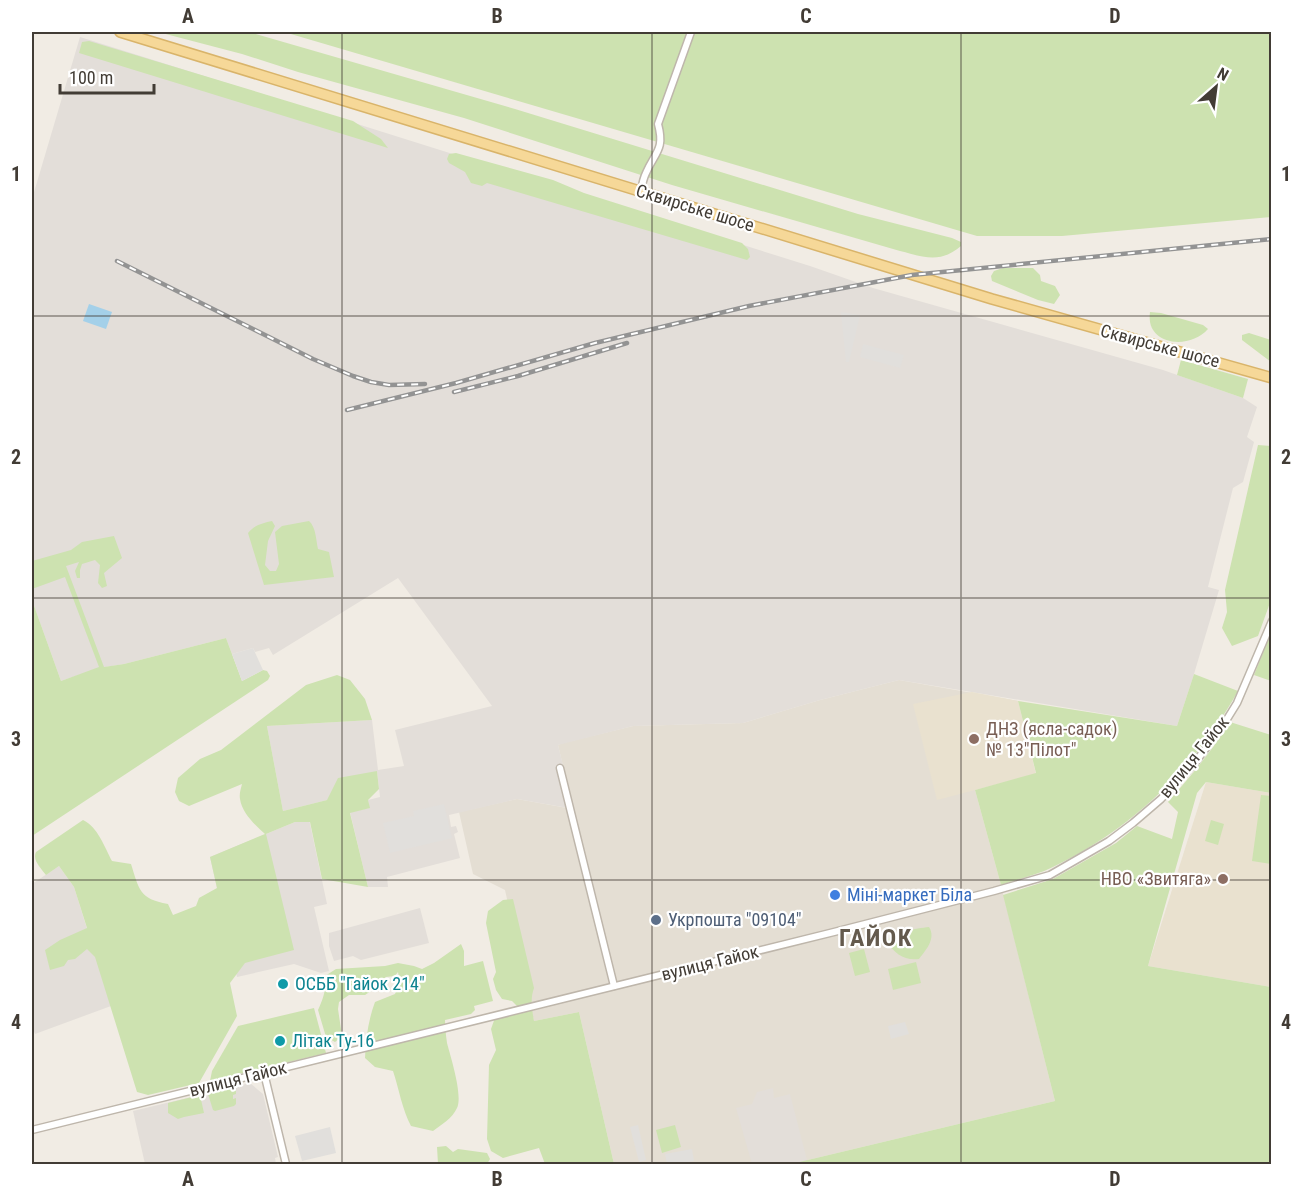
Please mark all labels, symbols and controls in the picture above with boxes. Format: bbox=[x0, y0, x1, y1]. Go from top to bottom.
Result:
text: A bbox=[182, 4, 194, 28]
text: B bbox=[491, 4, 503, 28]
text: C bbox=[800, 4, 812, 28]
text: D bbox=[1109, 4, 1121, 28]
scale bar bbox=[60, 57, 154, 95]
north arrow bbox=[1186, 57, 1246, 117]
text: N bbox=[1214, 64, 1232, 85]
text: 100 m bbox=[69, 67, 113, 88]
text: 1 bbox=[11, 162, 21, 186]
text: 1 bbox=[1281, 162, 1291, 186]
street label: Сквирське шосе bbox=[634, 180, 757, 235]
street label: Сквирське шосе bbox=[1098, 320, 1222, 372]
text: 2 bbox=[11, 445, 21, 469]
text: 2 bbox=[1281, 445, 1291, 469]
street label: вулиця Гайок bbox=[1154, 711, 1233, 802]
place label: ДНЗ (ясла-садок) № 13"Пілот" bbox=[986, 718, 1117, 760]
text: 3 bbox=[11, 727, 21, 751]
text: 3 bbox=[1281, 727, 1291, 751]
marker: ДНЗ (ясла-садок) № 13"Пілот" bbox=[967, 732, 981, 746]
place label: НВО «Звитяга» bbox=[1101, 868, 1211, 889]
marker: НВО «Звитяга» bbox=[1216, 872, 1230, 886]
place label: Міні-маркет Біла bbox=[847, 884, 972, 905]
marker: Міні-маркет Біла bbox=[828, 888, 842, 902]
place label: Укрпошта "09104" bbox=[668, 909, 802, 930]
marker: Укрпошта "09104" bbox=[649, 913, 663, 927]
district label: ГАЙОК bbox=[839, 924, 913, 952]
street label: вулиця Гайок bbox=[659, 940, 761, 985]
place label: ОСББ "Гайок 214" bbox=[295, 973, 425, 994]
marker: ОСББ "Гайок 214" bbox=[276, 977, 290, 991]
text: 4 bbox=[11, 1010, 21, 1034]
text: 4 bbox=[1281, 1010, 1291, 1034]
place label: Літак Ту-16 bbox=[292, 1030, 374, 1051]
marker: Літак Ту-16 bbox=[273, 1034, 287, 1048]
street label: вулиця Гайок bbox=[187, 1056, 289, 1101]
text: A bbox=[182, 1167, 194, 1191]
text: B bbox=[491, 1167, 503, 1191]
text: C bbox=[800, 1167, 812, 1191]
text: D bbox=[1109, 1167, 1121, 1191]

